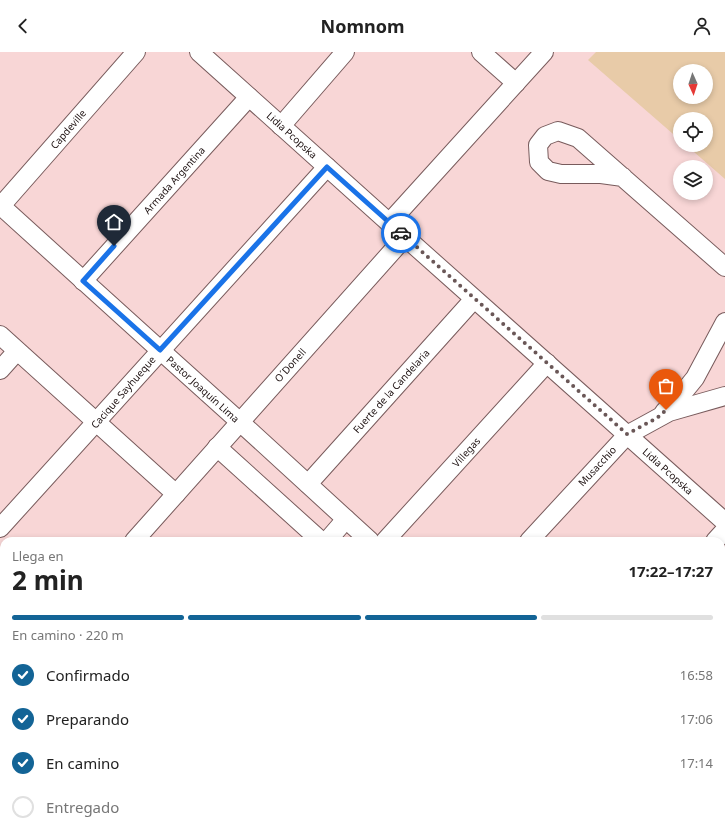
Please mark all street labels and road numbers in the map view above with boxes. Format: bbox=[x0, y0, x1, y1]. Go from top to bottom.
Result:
street label: Capdeville bbox=[47, 106, 89, 152]
street label: Lidia Pcopska bbox=[264, 109, 320, 161]
street label: Armada Argentina bbox=[140, 143, 208, 217]
street label: O´Donell bbox=[271, 345, 309, 385]
street label: Fuerte de la Candelaria bbox=[349, 346, 433, 436]
street label: Cacique Sayhueque bbox=[88, 352, 159, 431]
street label: Pastor Joaquín Lima bbox=[163, 352, 243, 426]
street label: Villegas bbox=[449, 434, 483, 470]
street label: Musacchio bbox=[575, 443, 619, 489]
street label: Lidia Pcopska bbox=[640, 445, 696, 497]

